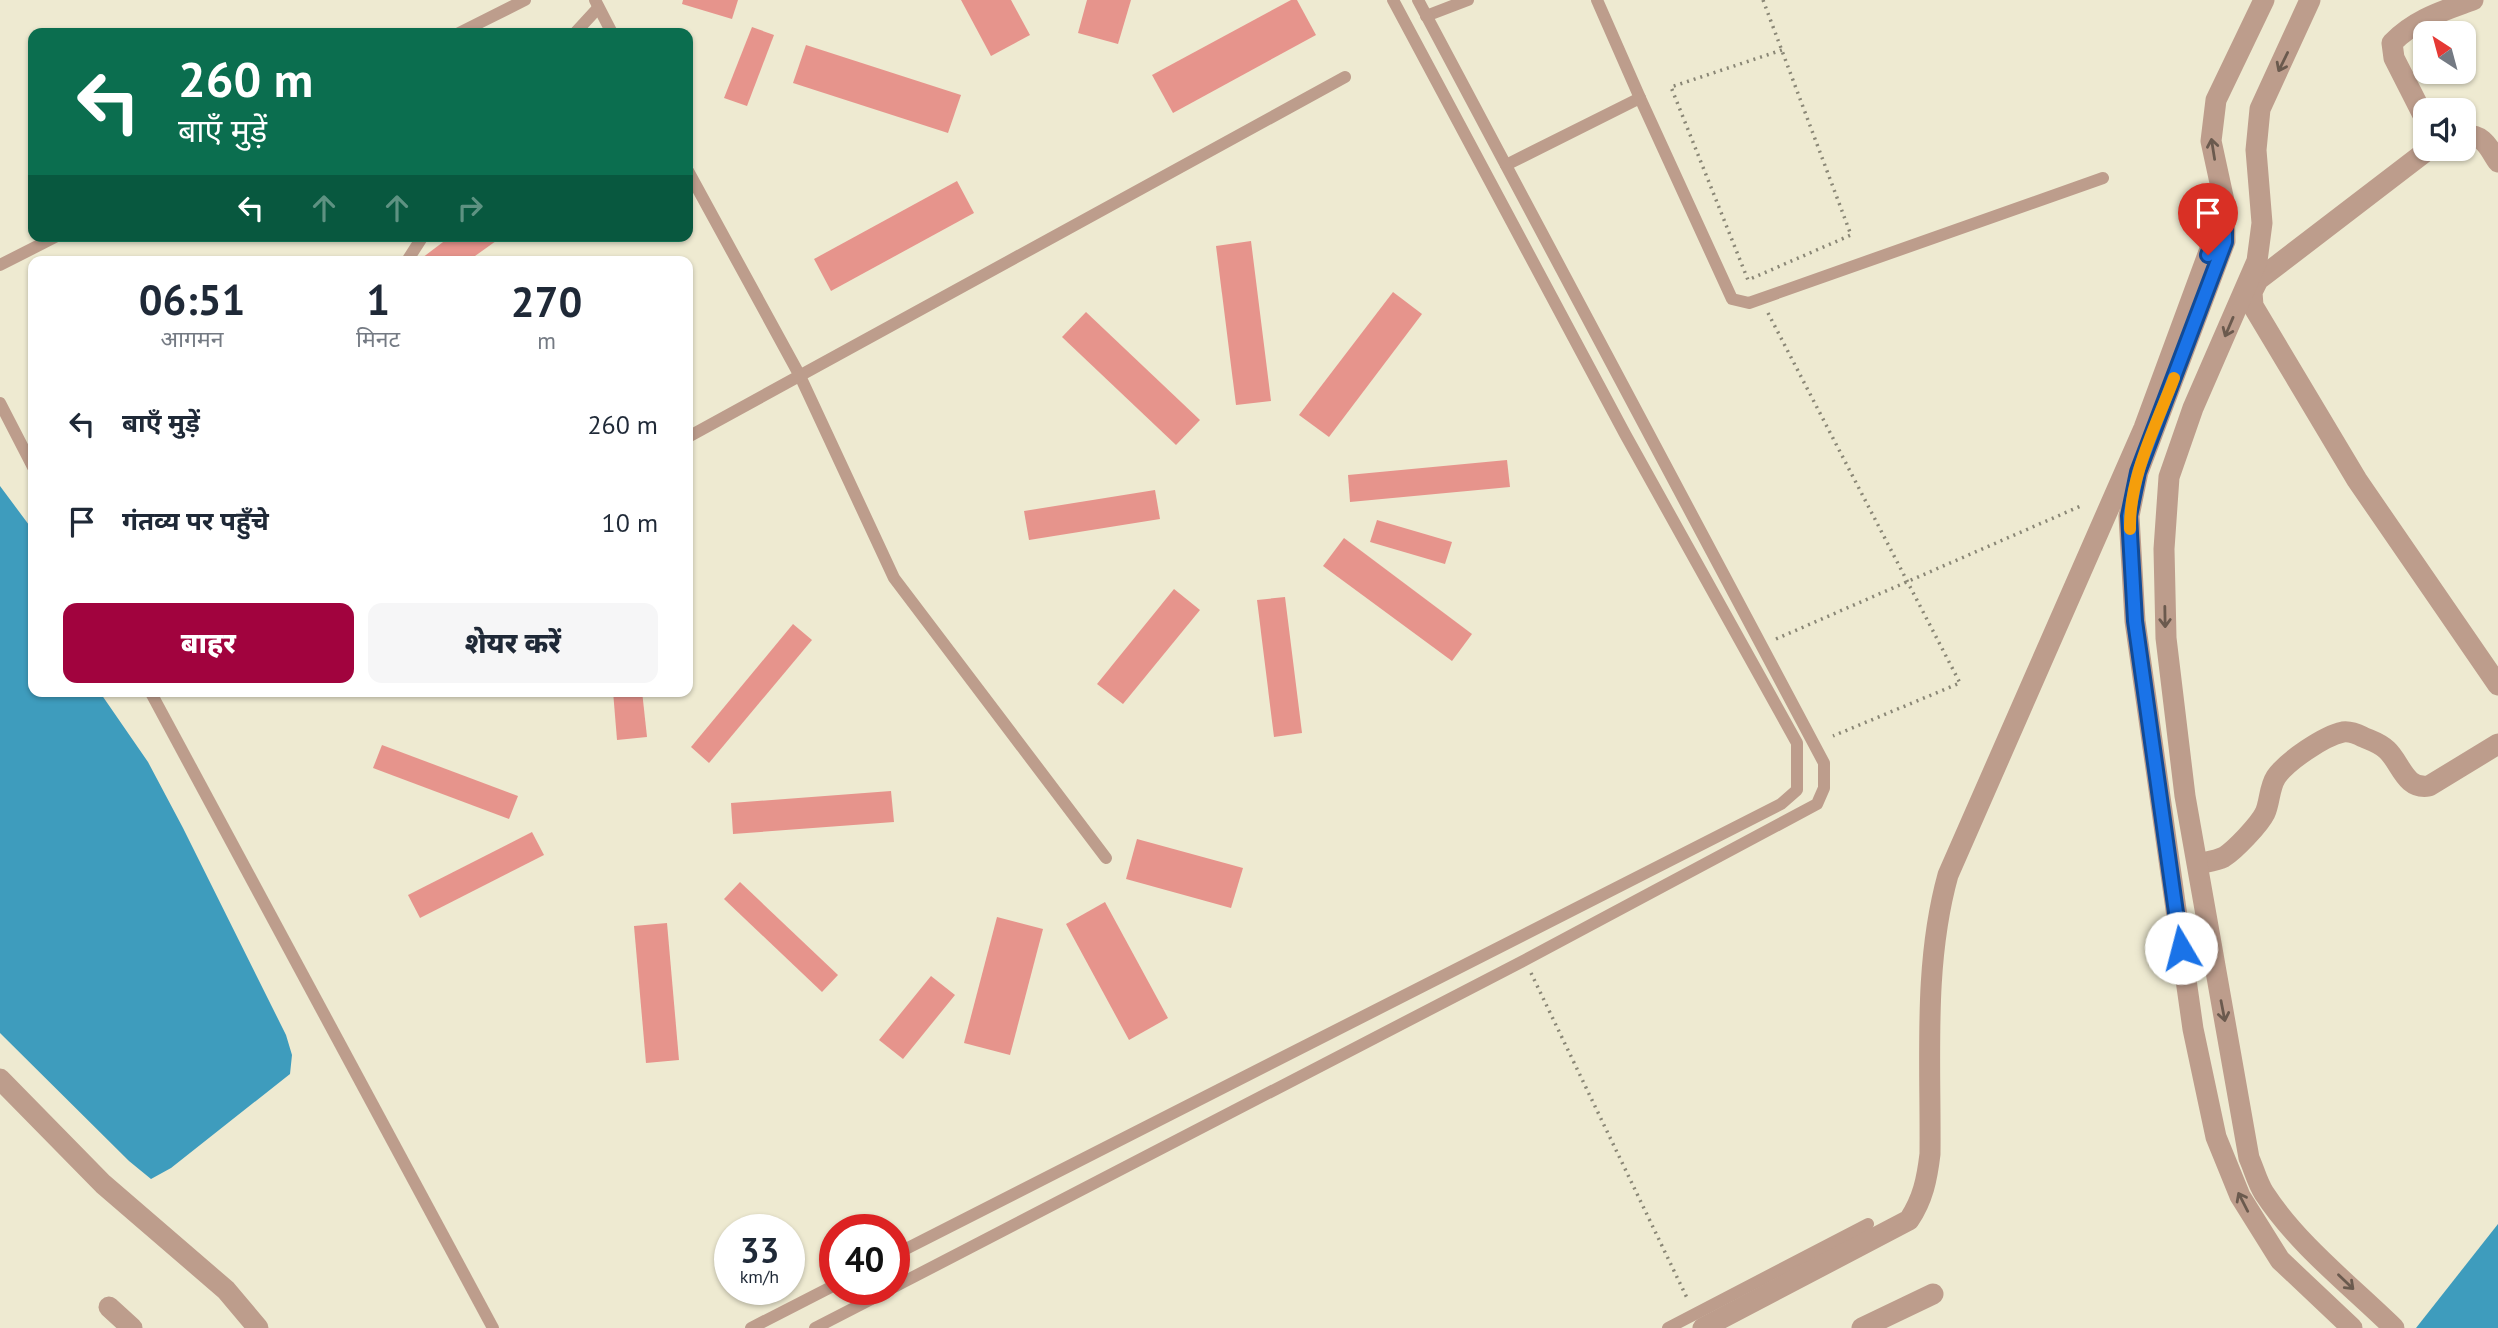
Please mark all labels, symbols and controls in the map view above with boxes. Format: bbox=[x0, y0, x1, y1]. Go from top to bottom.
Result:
north arrow bbox=[2413, 21, 2476, 84]
map controls bbox=[2413, 21, 2476, 161]
text: 260 m bbox=[178, 47, 313, 111]
one-way arrow bbox=[2275, 51, 2289, 72]
icon: left bbox=[63, 56, 154, 147]
button: sound bbox=[2413, 98, 2476, 161]
text: बाएँ मुड़ें bbox=[178, 109, 267, 151]
one-way arrow bbox=[2206, 138, 2219, 161]
pin bbox=[2178, 183, 2238, 255]
icon: left bbox=[232, 189, 270, 227]
icon: ahead bbox=[305, 189, 343, 227]
icon: ahead bbox=[378, 189, 416, 227]
icon: right bbox=[451, 189, 489, 227]
icon: arrive bbox=[2189, 194, 2227, 232]
text: 06:51 bbox=[139, 272, 245, 327]
text: 1 bbox=[366, 272, 390, 327]
text: 270 bbox=[511, 274, 582, 329]
one-way arrow bbox=[2222, 316, 2235, 337]
text: आगमन bbox=[161, 324, 223, 353]
text: मिनट bbox=[356, 324, 400, 353]
text: m bbox=[537, 326, 556, 355]
icon: left bbox=[63, 405, 101, 443]
text: बाएँ मुड़ें bbox=[122, 406, 200, 439]
text: 260 m bbox=[587, 408, 658, 441]
icon: arrive bbox=[63, 503, 101, 541]
text: गंतव्य पर पहुँचे bbox=[122, 504, 269, 537]
text: 10 m bbox=[602, 506, 658, 539]
button: बाहर bbox=[63, 603, 354, 683]
button: शेयर करें bbox=[368, 603, 658, 683]
one-way arrow bbox=[2159, 605, 2172, 628]
position arrow bbox=[2144, 911, 2218, 985]
one-way arrow bbox=[2217, 1000, 2230, 1022]
one-way arrow bbox=[2236, 1193, 2250, 1213]
speed limit sign: 40 bbox=[819, 1214, 910, 1305]
text: 33 bbox=[740, 1227, 779, 1273]
text: km/h bbox=[740, 1265, 779, 1288]
one-way arrow bbox=[2337, 1273, 2354, 1290]

